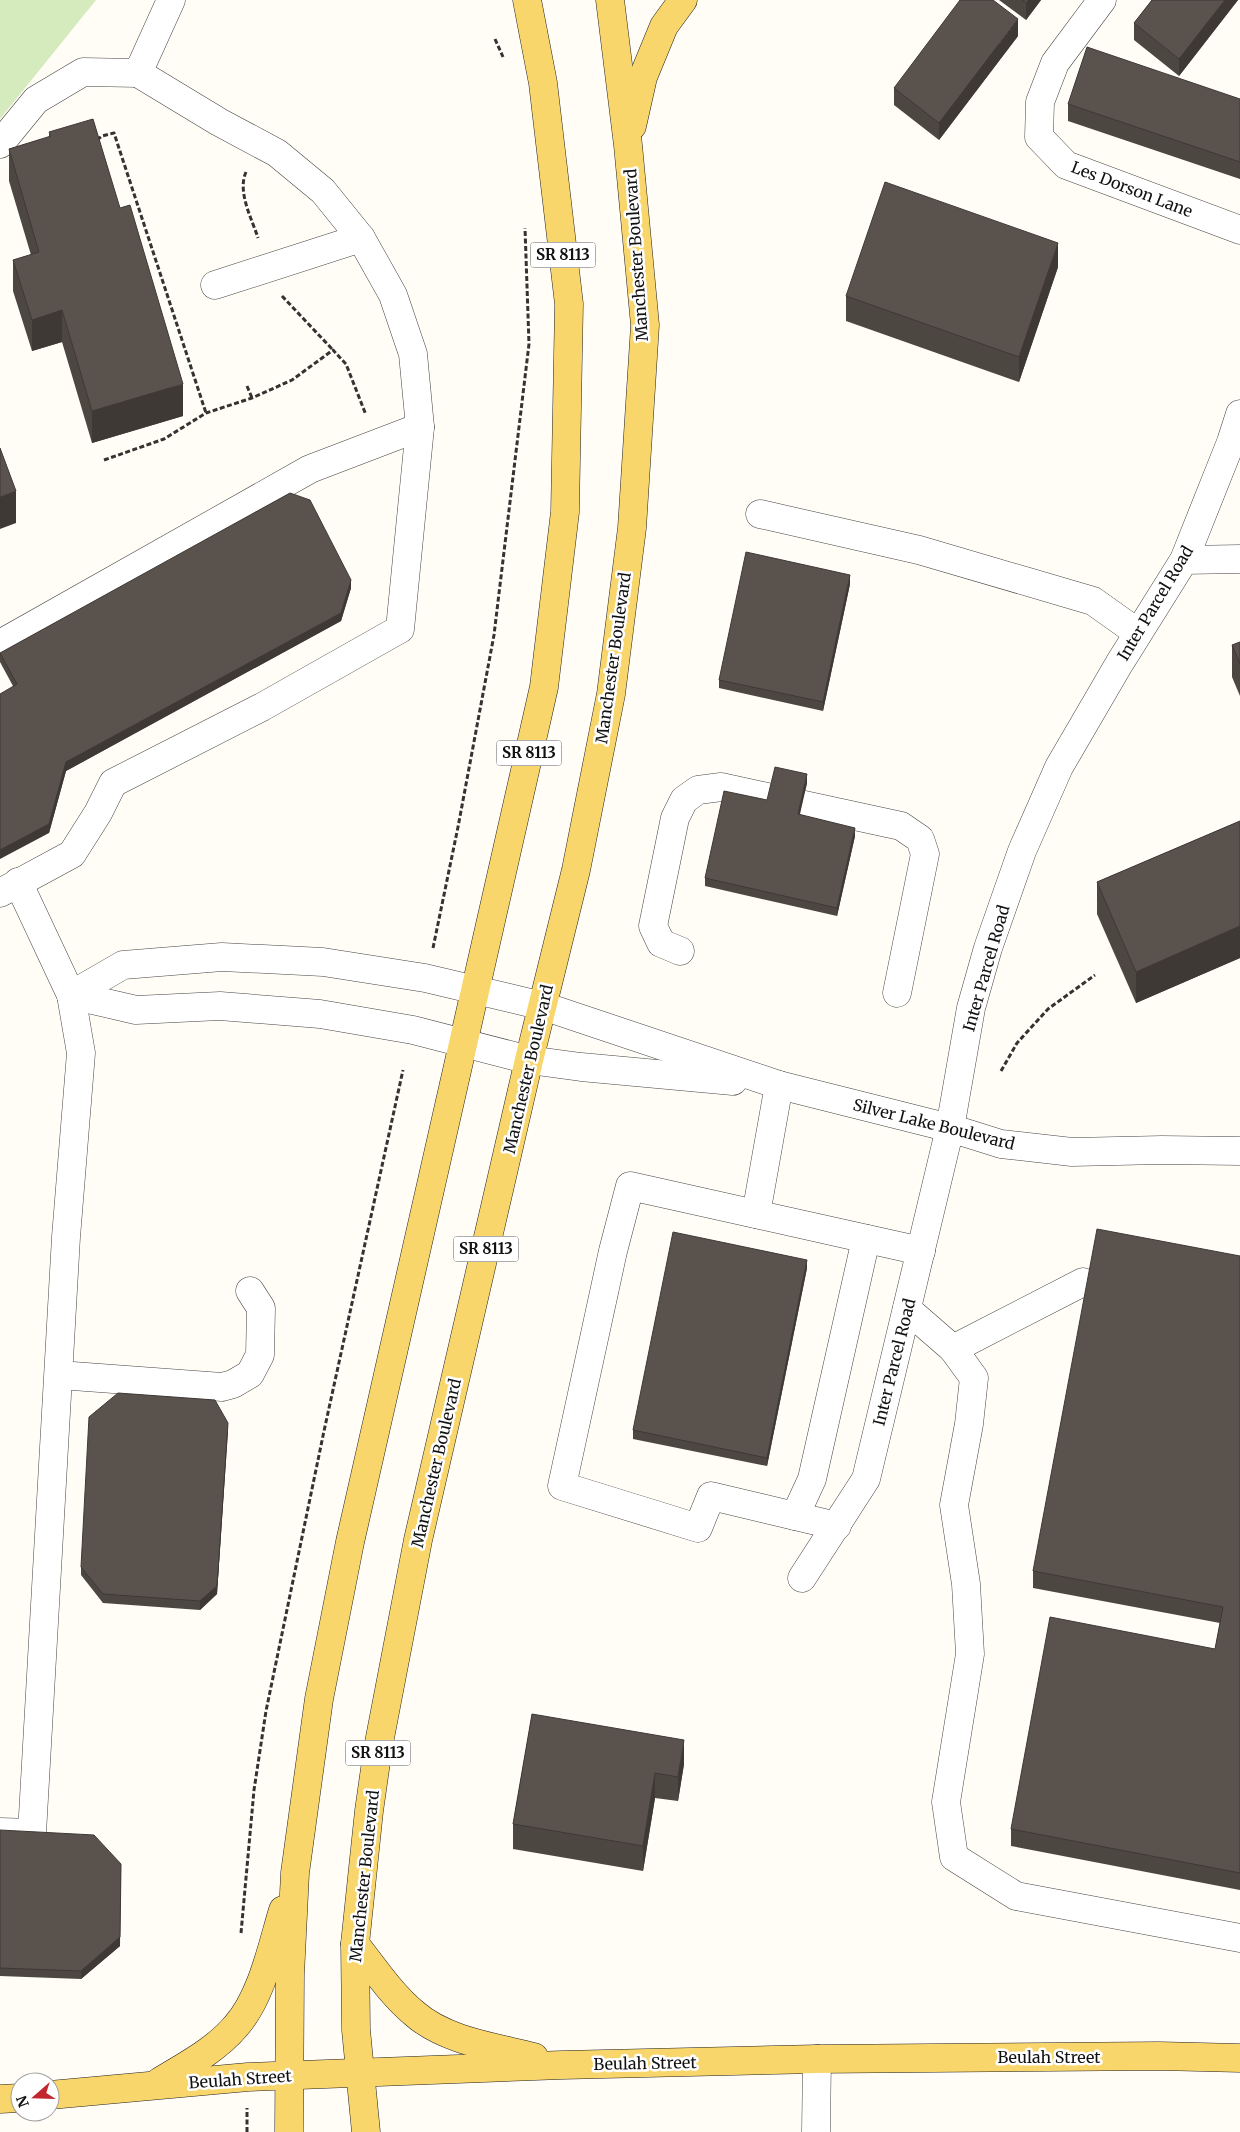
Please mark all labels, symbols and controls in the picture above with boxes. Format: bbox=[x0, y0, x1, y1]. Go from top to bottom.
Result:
street label: Les Dorson Lane bbox=[1068, 157, 1196, 221]
street label: Manchester Boulevard bbox=[620, 168, 652, 342]
road number: SR 8113 bbox=[530, 242, 596, 268]
street label: Inter Parcel Road bbox=[1113, 542, 1197, 664]
street label: Manchester Boulevard bbox=[591, 571, 635, 745]
road number: SR 8113 bbox=[496, 740, 562, 766]
street label: Inter Parcel Road bbox=[958, 902, 1014, 1034]
street label: Manchester Boulevard bbox=[499, 982, 557, 1155]
street label: Silver Lake Boulevard bbox=[851, 1094, 1017, 1154]
road number: SR 8113 bbox=[454, 1236, 518, 1262]
street label: Inter Parcel Road bbox=[869, 1296, 920, 1428]
street label: Manchester Boulevard bbox=[407, 1376, 465, 1549]
road number: SR 8113 bbox=[346, 1740, 410, 1766]
street label: Manchester Boulevard bbox=[345, 1789, 383, 1963]
street label: Beulah Street bbox=[997, 2047, 1101, 2067]
street label: Beulah Street bbox=[593, 2052, 697, 2074]
street label: Beulah Street bbox=[188, 2065, 293, 2093]
north arrow bbox=[10, 2072, 60, 2122]
text: N bbox=[12, 2093, 33, 2110]

